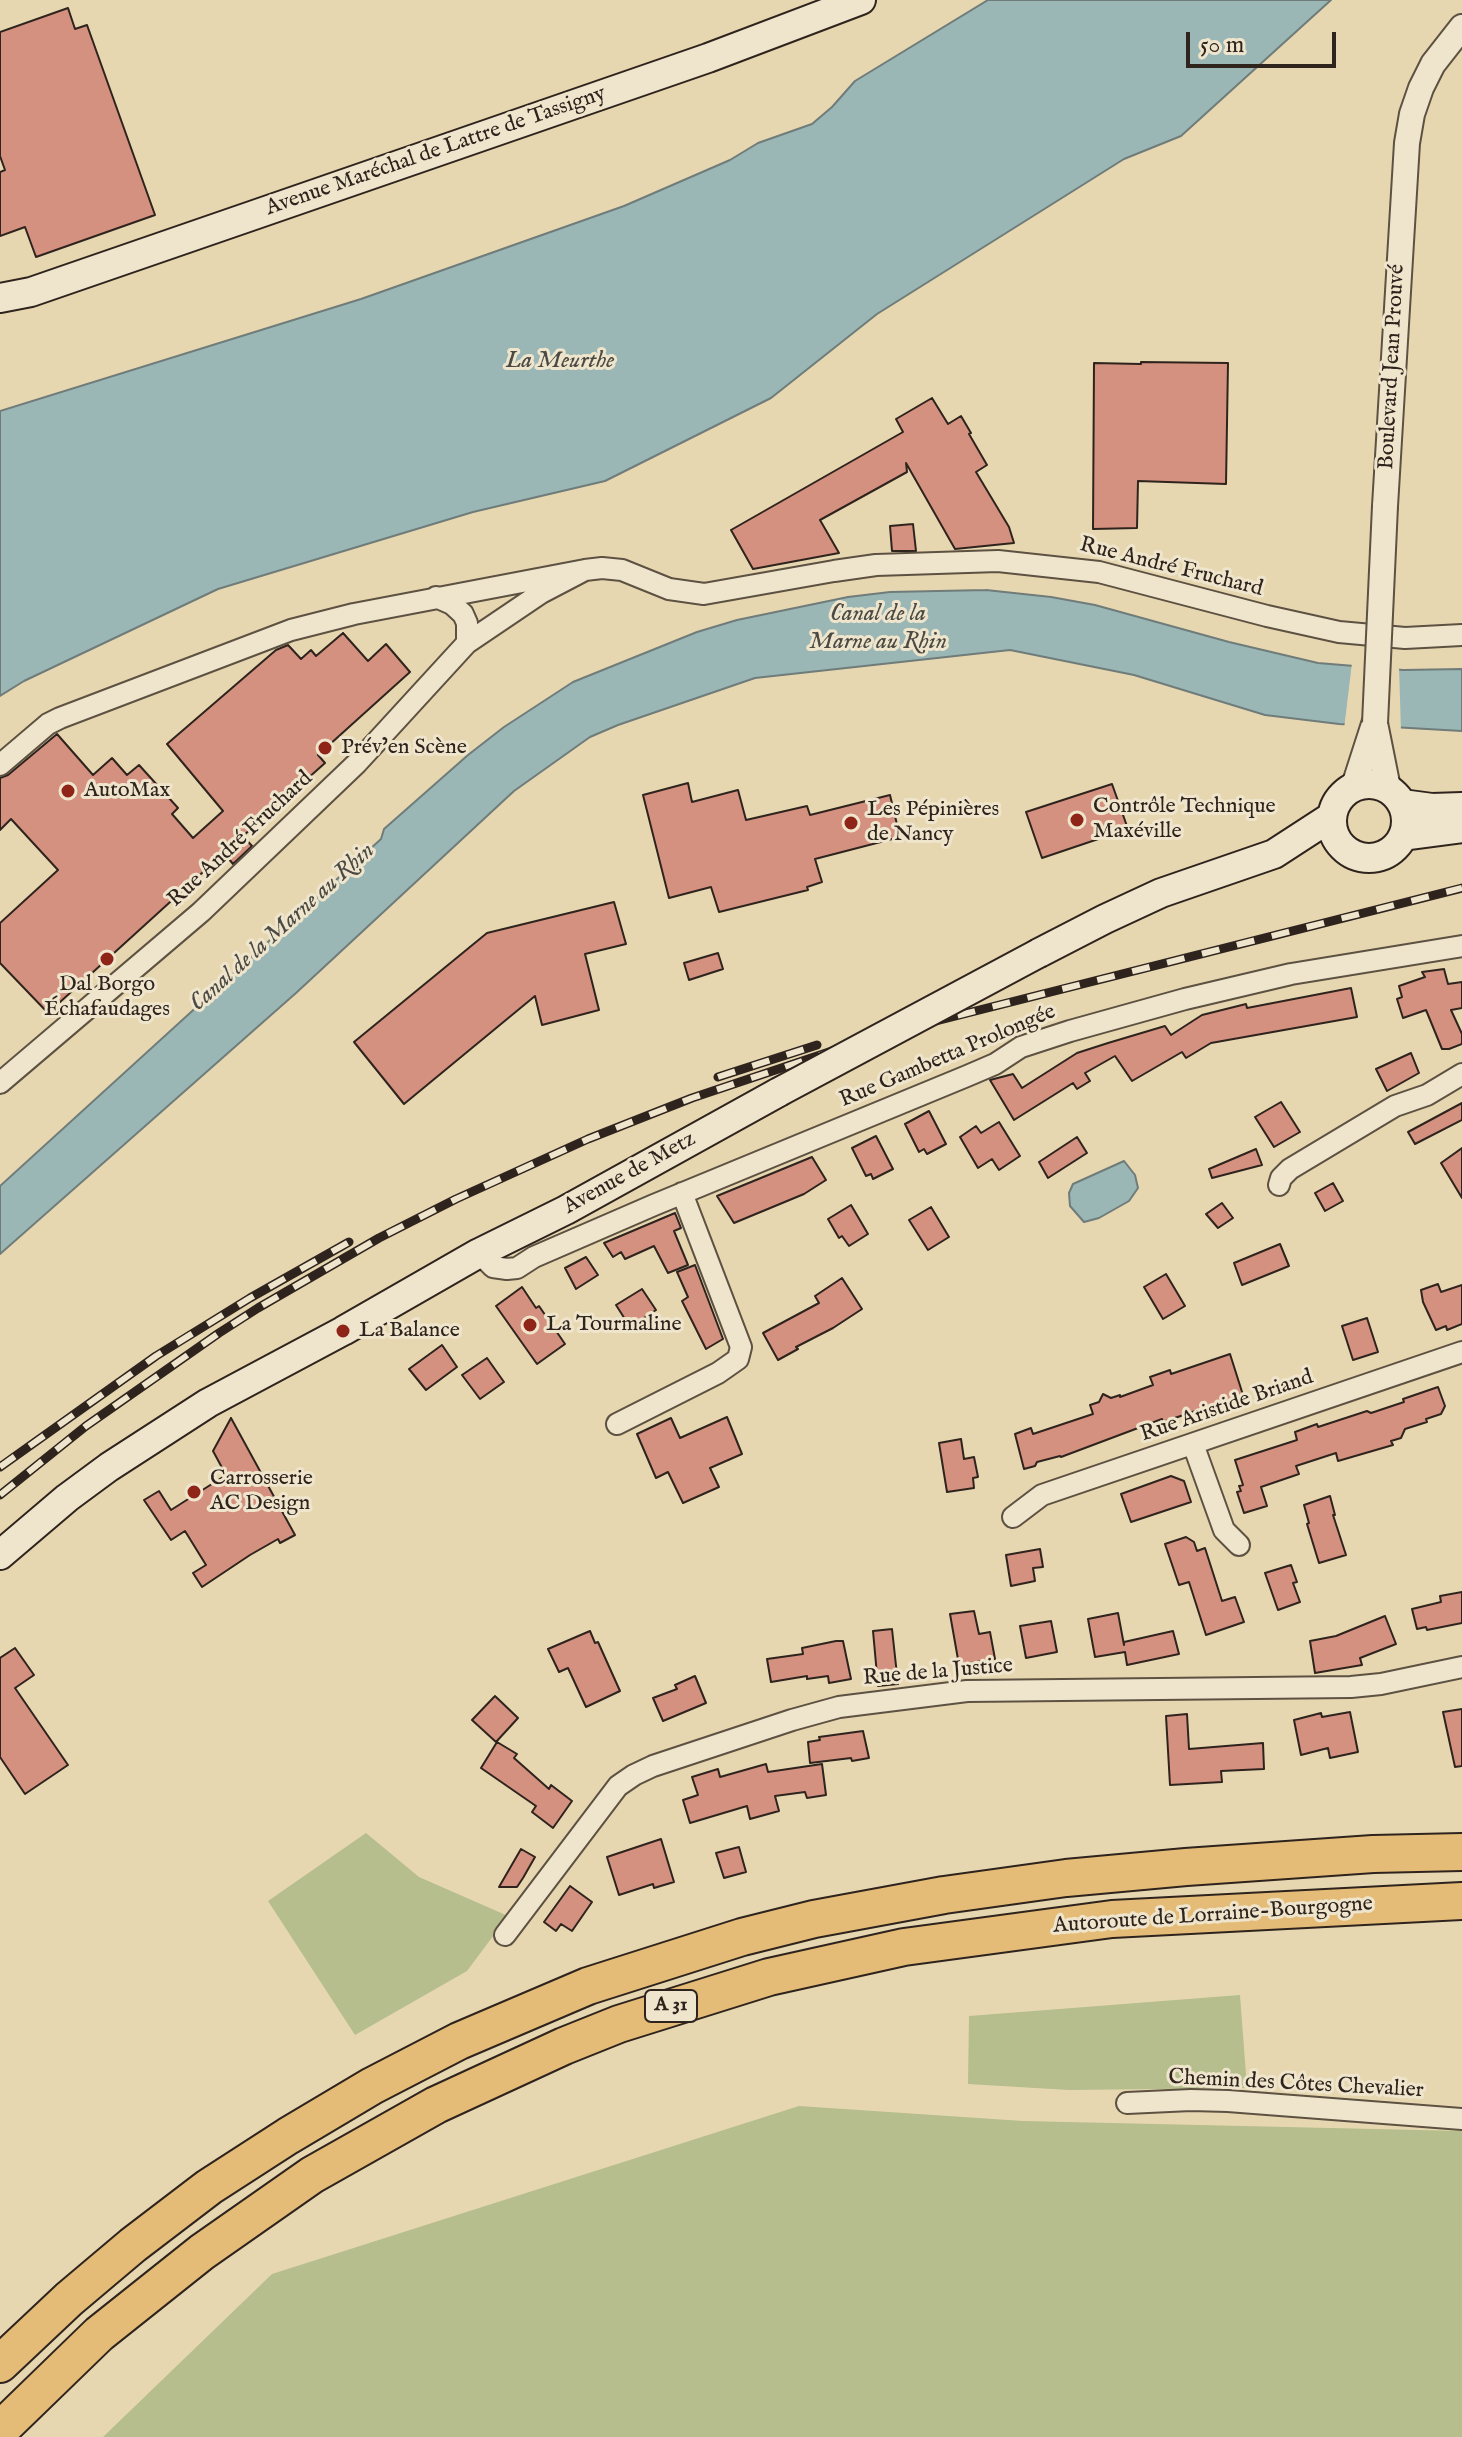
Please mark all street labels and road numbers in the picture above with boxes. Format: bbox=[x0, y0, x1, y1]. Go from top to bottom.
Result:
street label: Avenue Maréchal de Lattre de Tassigny bbox=[262, 81, 610, 223]
street label: Boulevard Jean Prouvé bbox=[1374, 264, 1412, 470]
street label: Rue André Fruchard bbox=[1077, 532, 1265, 604]
street label: Rue André Fruchard bbox=[163, 766, 319, 914]
street label: Rue Gambetta Prolongée bbox=[836, 999, 1060, 1115]
street label: Avenue de Metz bbox=[559, 1127, 701, 1221]
street label: Rue Aristide Briand bbox=[1137, 1365, 1317, 1449]
street label: Rue de la Justice bbox=[862, 1653, 1014, 1693]
street label: Autoroute de Lorraine-Bourgogne bbox=[1052, 1892, 1374, 1940]
road number: A 31 bbox=[645, 1990, 697, 2022]
street label: Chemin des Côtes Chevalier bbox=[1168, 2065, 1424, 2105]

